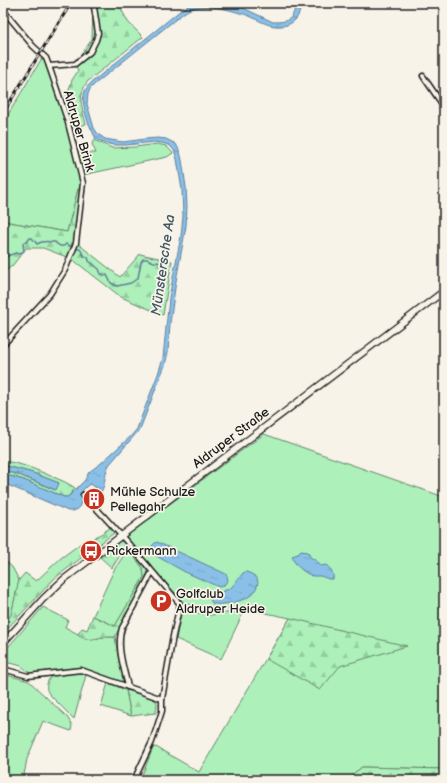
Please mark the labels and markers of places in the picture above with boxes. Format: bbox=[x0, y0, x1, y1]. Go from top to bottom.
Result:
place label: Mühle Schulze Pellegahr bbox=[110, 484, 196, 515]
building icon: Mühle Schulze Pellegahr bbox=[81, 486, 107, 512]
bus stop icon: Rickermann bbox=[78, 538, 104, 564]
place label: Rickermann bbox=[106, 543, 177, 559]
place label: Golfclub Aldruper Heide bbox=[176, 586, 265, 617]
parking icon: Golfclub Aldruper Heide bbox=[148, 588, 174, 614]

